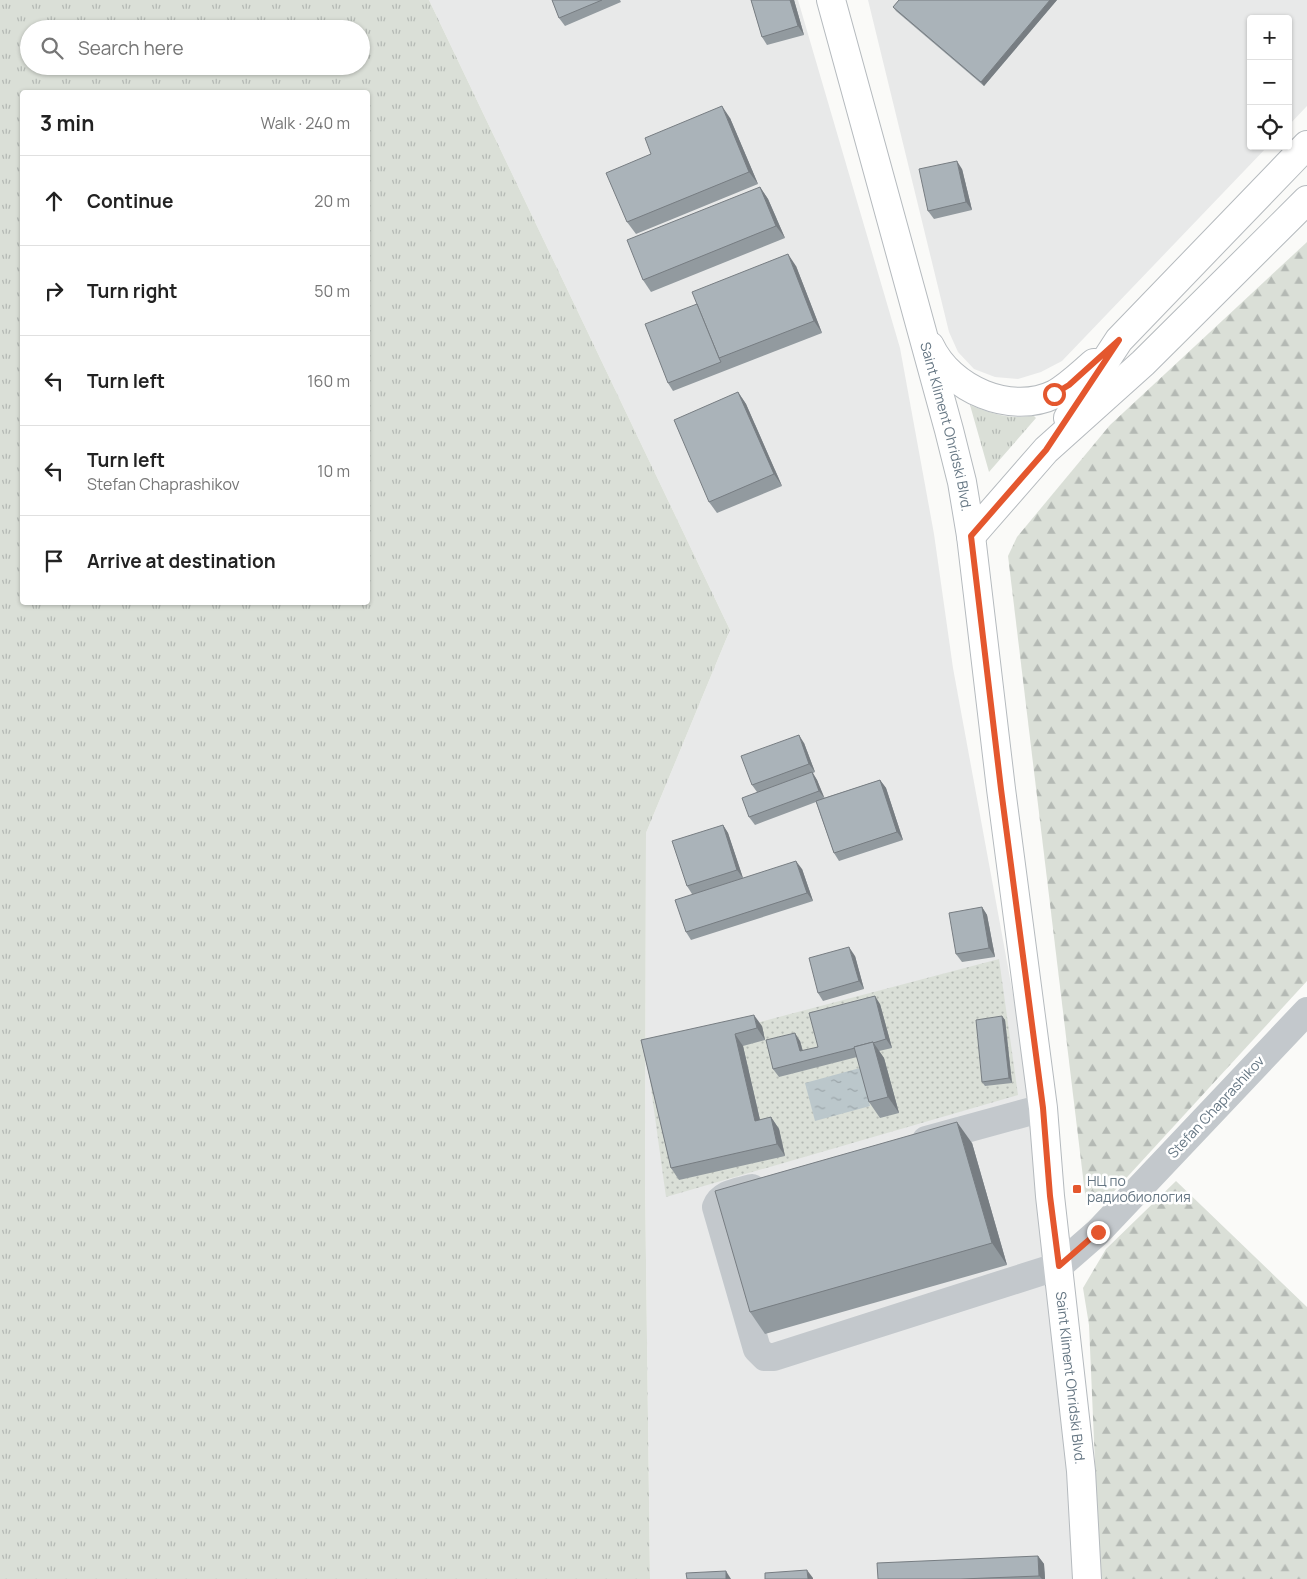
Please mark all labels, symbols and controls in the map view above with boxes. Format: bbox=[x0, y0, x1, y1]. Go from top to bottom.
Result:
map controls bbox=[1247, 15, 1292, 150]
button: + bbox=[1247, 15, 1292, 60]
search box bbox=[20, 20, 370, 75]
icon: search bbox=[38, 34, 66, 62]
text: Search here bbox=[78, 35, 184, 61]
button: − bbox=[1247, 60, 1292, 105]
button: locate bbox=[1247, 105, 1292, 150]
text: 3 min bbox=[40, 109, 94, 137]
text: Walk · 240 m bbox=[260, 112, 350, 134]
icon: ahead bbox=[40, 187, 68, 215]
text: Continue bbox=[87, 188, 173, 214]
text: 20 m bbox=[314, 190, 350, 212]
icon: right bbox=[40, 277, 68, 305]
text: Turn right bbox=[87, 278, 177, 304]
text: 50 m bbox=[314, 280, 350, 302]
street label: Saint Kliment Ohridski Blvd. bbox=[916, 340, 977, 513]
icon: left bbox=[40, 367, 68, 395]
text: Turn left bbox=[87, 368, 165, 394]
text: 160 m bbox=[307, 370, 350, 392]
route start bbox=[1043, 383, 1066, 406]
text: Turn left bbox=[87, 447, 165, 473]
icon: left bbox=[40, 457, 68, 485]
text: 10 m bbox=[317, 460, 350, 482]
text: Stefan Chaprashikov bbox=[87, 473, 240, 495]
icon: arrive bbox=[40, 547, 68, 575]
text: Arrive at destination bbox=[87, 548, 276, 574]
street label: Stefan Chaprashikov bbox=[1163, 1051, 1268, 1162]
place label: НЦ по радиобиология bbox=[1087, 1171, 1191, 1206]
marker: НЦ по радиобиология bbox=[1071, 1183, 1083, 1195]
route end bbox=[1087, 1221, 1110, 1244]
street label: Saint Kliment Ohridski Blvd. bbox=[1052, 1290, 1090, 1465]

